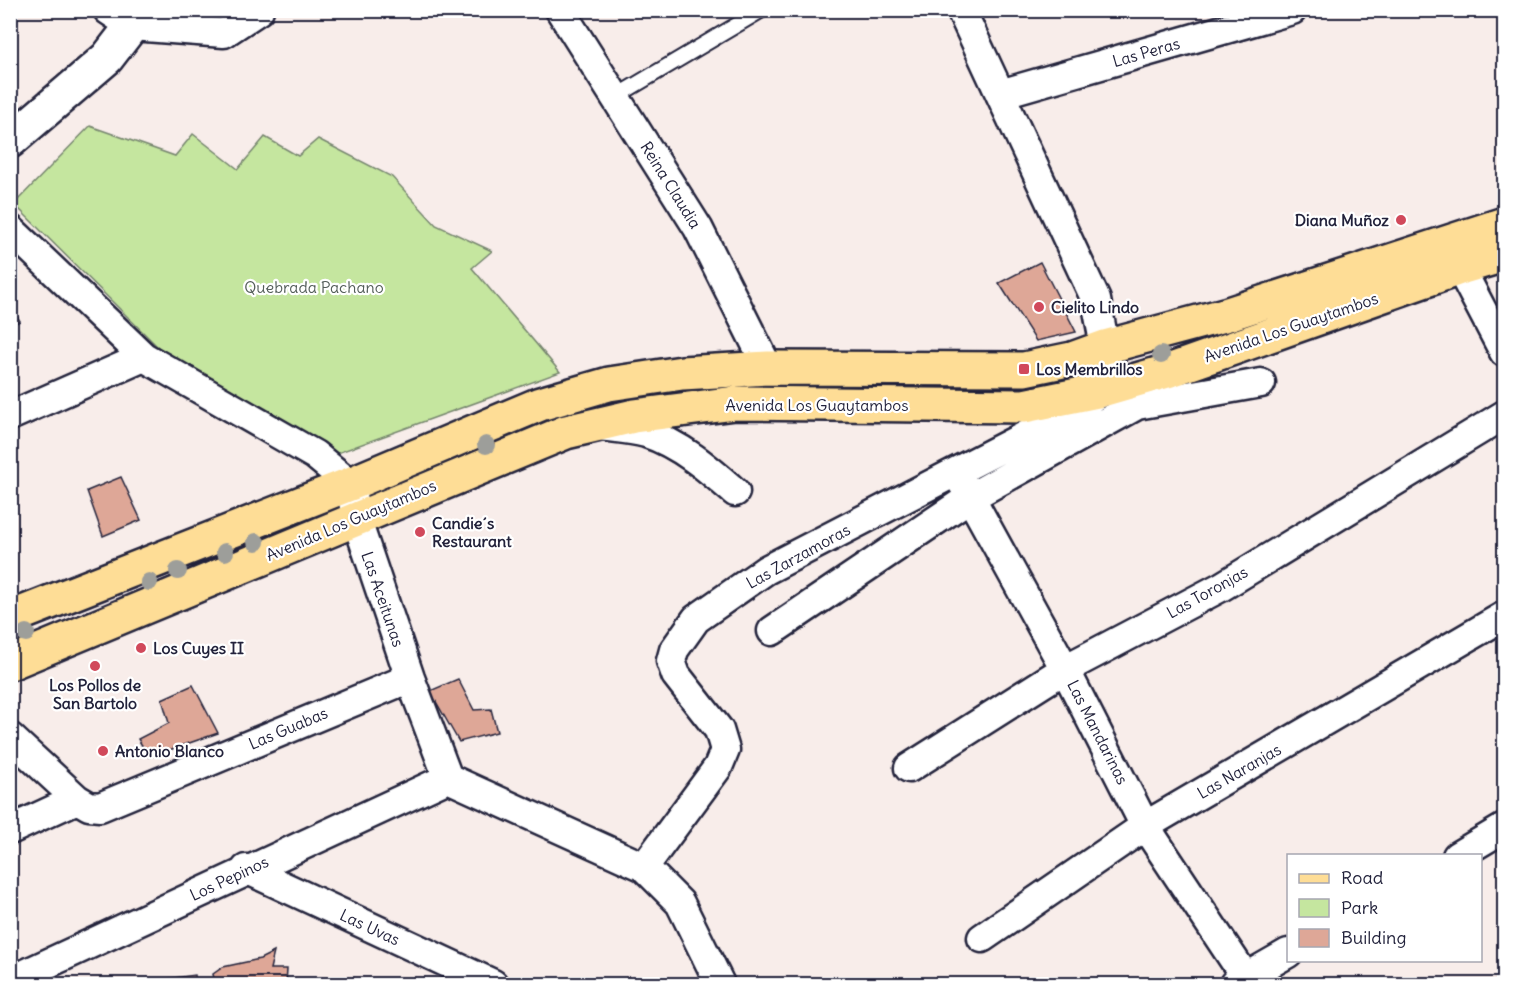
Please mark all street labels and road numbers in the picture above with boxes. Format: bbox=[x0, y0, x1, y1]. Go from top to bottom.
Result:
street label: Las Peras bbox=[1110, 33, 1182, 71]
street label: Reina Claudia bbox=[636, 138, 706, 232]
street label: Avenida Los Guaytambos bbox=[1201, 288, 1381, 366]
street label: Avenida Los Guaytambos bbox=[726, 395, 909, 415]
street label: Avenida Los Guaytambos bbox=[263, 475, 439, 565]
street label: Las Zarzamoras bbox=[743, 519, 853, 593]
street label: Las Aceitunas bbox=[357, 549, 409, 649]
street label: Las Toronjas bbox=[1163, 561, 1251, 623]
street label: Las Mandarinas bbox=[1063, 676, 1133, 788]
street label: Las Guabas bbox=[245, 702, 331, 754]
street label: Las Naranjas bbox=[1193, 739, 1285, 803]
street label: Los Pepinos bbox=[186, 851, 272, 905]
street label: Las Uvas bbox=[337, 904, 403, 950]

